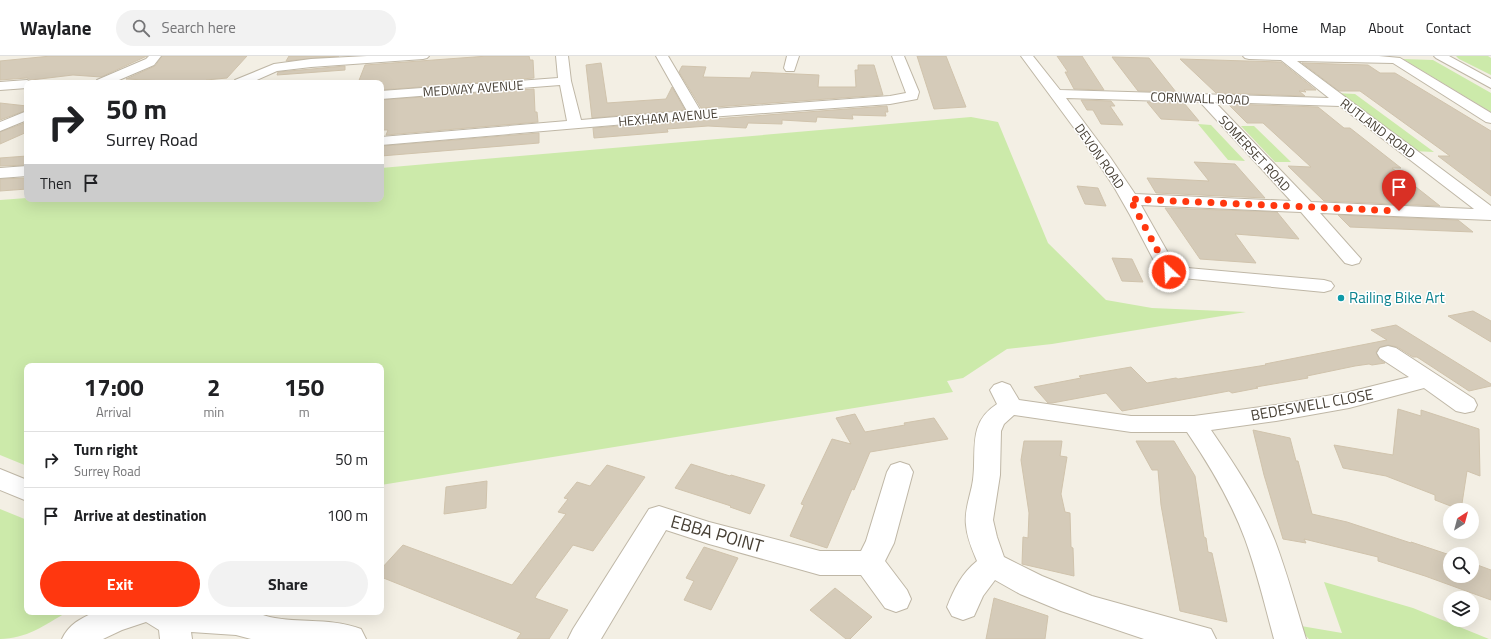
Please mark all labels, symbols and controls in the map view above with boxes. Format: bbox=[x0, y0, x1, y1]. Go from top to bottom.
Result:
search box bbox=[116, 10, 396, 46]
text: Waylane bbox=[20, 13, 92, 42]
text: Search here bbox=[162, 16, 236, 39]
icon: search bbox=[130, 17, 152, 39]
text: Home bbox=[1263, 17, 1298, 38]
text: Map bbox=[1320, 17, 1346, 38]
text: About bbox=[1368, 17, 1404, 38]
text: Contact bbox=[1426, 17, 1471, 38]
street label: MEDWAY AVENUE bbox=[422, 74, 524, 102]
street label: CORNWALL ROAD bbox=[1150, 86, 1250, 110]
text: 50 m bbox=[106, 87, 167, 130]
street label: RUTLAND ROAD bbox=[1336, 93, 1420, 163]
icon: right bbox=[40, 96, 92, 148]
street label: HEXHAM AVENUE bbox=[617, 103, 719, 131]
street label: SOMERSET ROAD bbox=[1214, 110, 1296, 196]
street label: DEVON ROAD bbox=[1070, 119, 1130, 193]
text: Surrey Road bbox=[106, 126, 198, 153]
pin bbox=[1382, 170, 1416, 211]
text: Then bbox=[40, 172, 72, 195]
icon: arrive bbox=[80, 172, 102, 194]
icon: arrive bbox=[1388, 176, 1410, 198]
position arrow bbox=[1148, 251, 1190, 293]
place label: Railing Bike Art bbox=[1349, 286, 1445, 309]
marker: Railing Bike Art bbox=[1336, 293, 1346, 303]
text: 17:00 bbox=[84, 369, 144, 405]
text: 2 bbox=[207, 369, 221, 405]
text: 150 bbox=[284, 369, 324, 405]
street label: BEDESWELL CLOSE bbox=[1249, 382, 1375, 427]
text: Arrival bbox=[96, 402, 131, 422]
text: min bbox=[203, 402, 224, 422]
text: m bbox=[299, 402, 310, 422]
text: Turn right bbox=[74, 438, 138, 461]
text: 50 m bbox=[335, 448, 368, 471]
icon: right bbox=[40, 449, 62, 471]
text: Surrey Road bbox=[74, 461, 141, 481]
north arrow bbox=[1443, 503, 1479, 539]
map controls bbox=[1443, 503, 1479, 627]
text: Arrive at destination bbox=[74, 504, 207, 527]
text: 100 m bbox=[327, 504, 368, 527]
icon: arrive bbox=[40, 505, 62, 527]
street label: EBBA POINT bbox=[668, 507, 767, 560]
button: search bbox=[1443, 547, 1479, 583]
button: Exit bbox=[40, 561, 200, 607]
button: Share bbox=[208, 561, 368, 607]
button: layers bbox=[1443, 591, 1479, 627]

